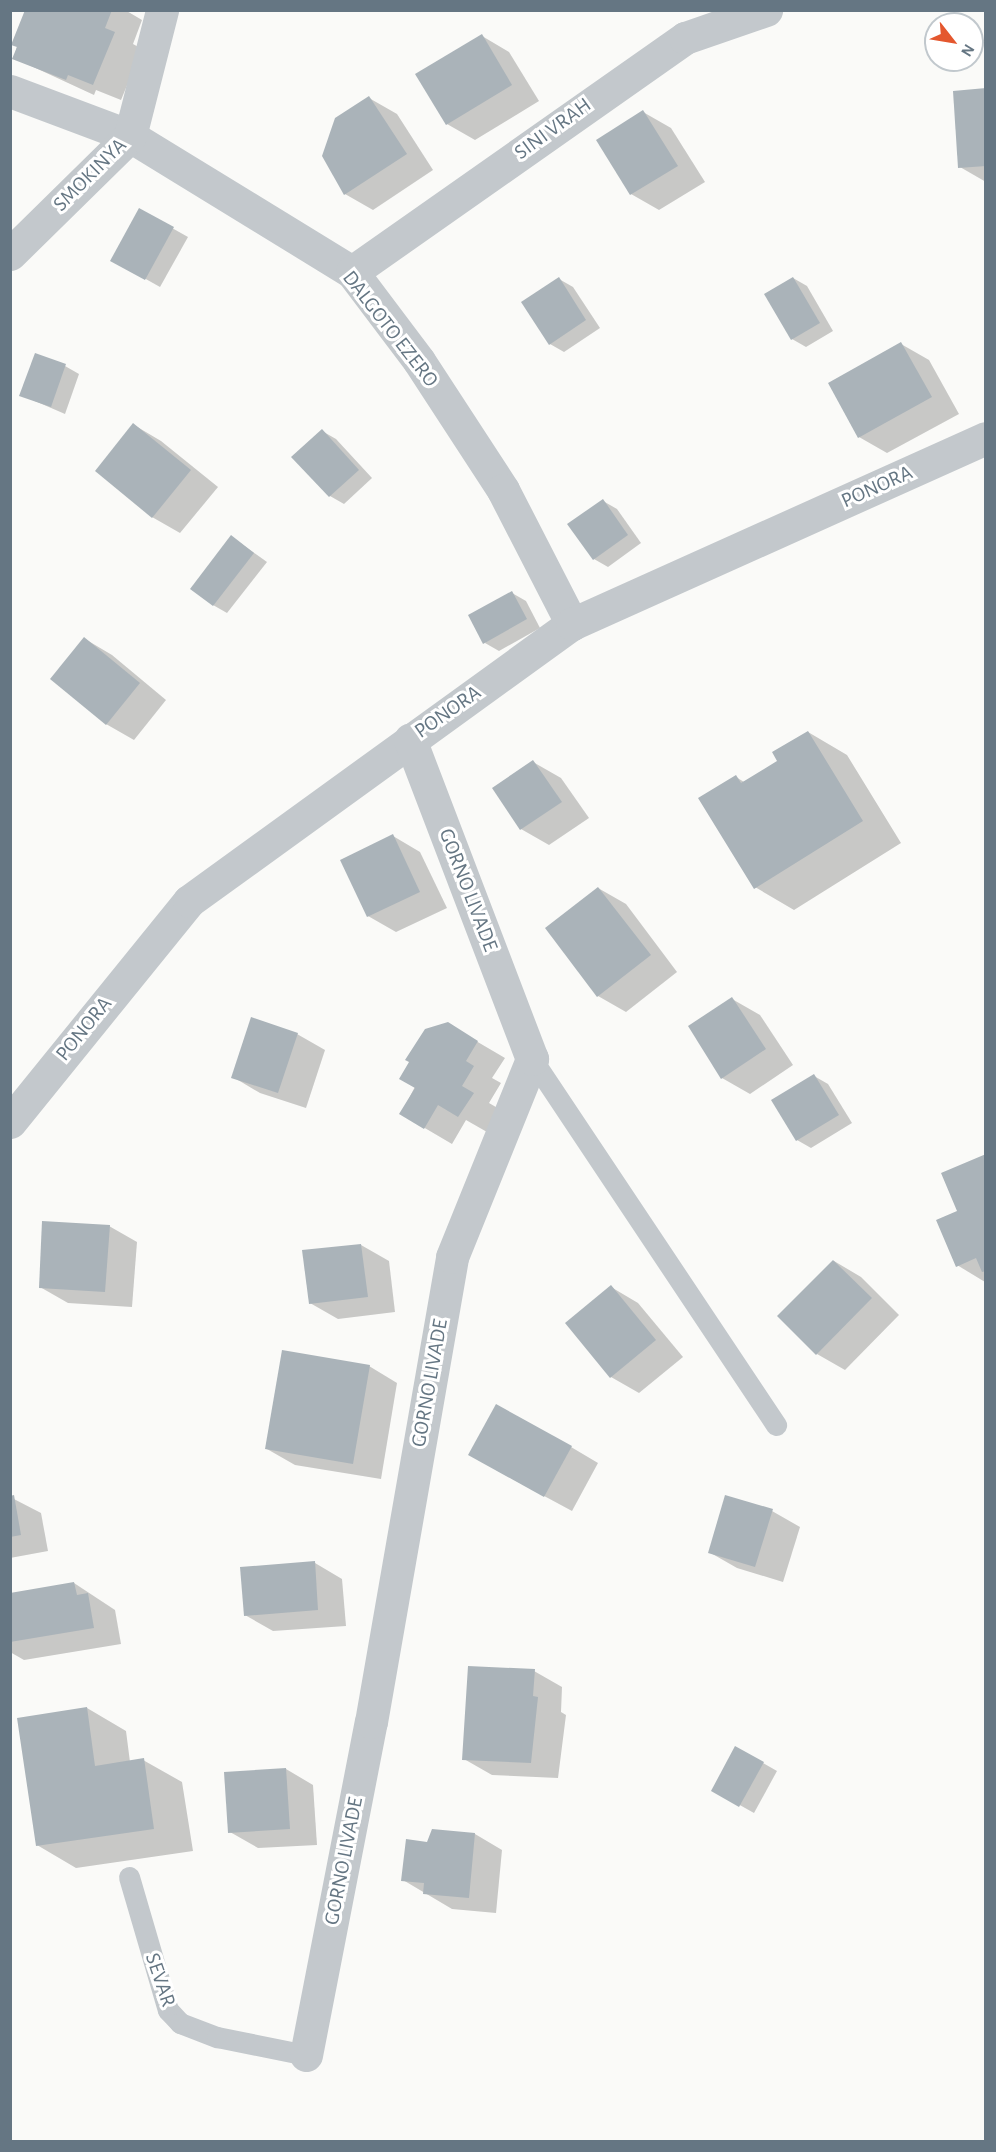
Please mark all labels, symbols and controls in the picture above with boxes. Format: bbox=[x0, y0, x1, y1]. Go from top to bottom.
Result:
north arrow bbox=[924, 12, 984, 72]
text: N bbox=[958, 41, 977, 59]
street label: SINI VRAH bbox=[510, 93, 596, 165]
street label: SMOKINYA bbox=[48, 133, 132, 217]
street label: DALGOTO EZERO bbox=[337, 266, 443, 392]
street label: PONORA bbox=[837, 460, 917, 514]
street label: PONORA bbox=[410, 680, 486, 744]
street label: GORNO LIVADE bbox=[433, 825, 503, 955]
street label: PONORA bbox=[50, 992, 118, 1066]
street label: GORNO LIVADE bbox=[406, 1317, 454, 1449]
street label: GORNO LIVADE bbox=[319, 1795, 369, 1927]
street label: SEVAR bbox=[139, 1950, 181, 2010]

